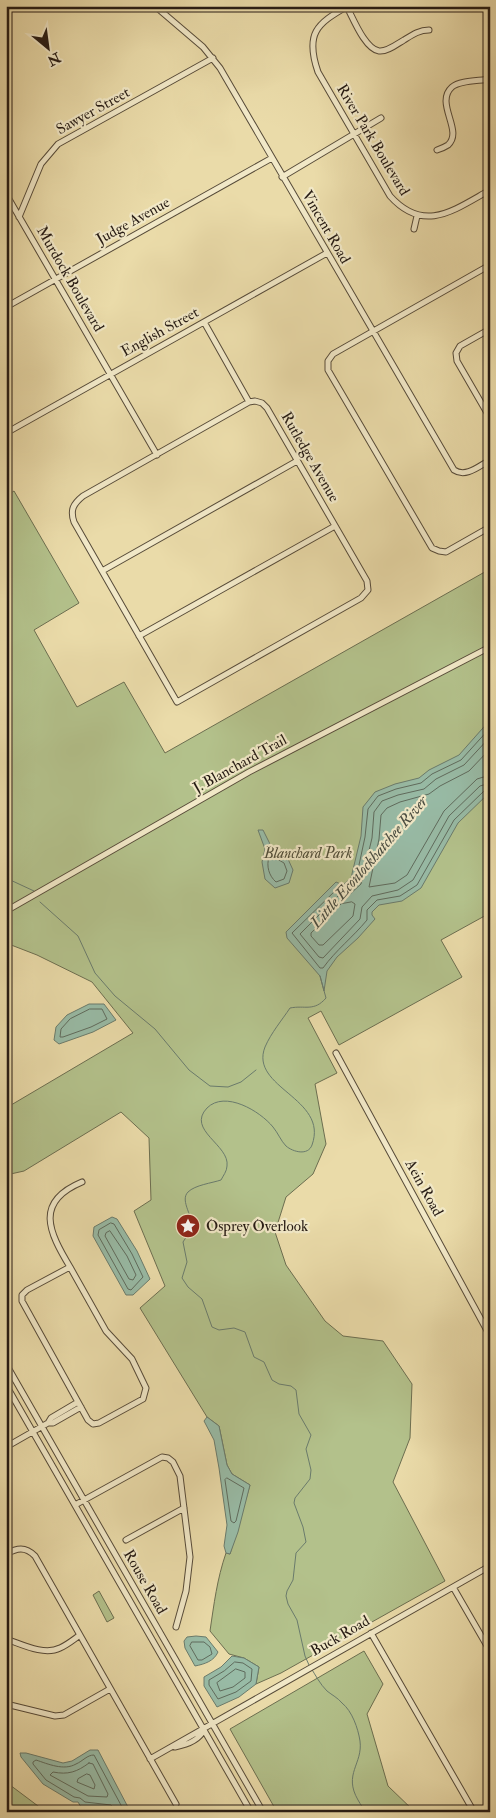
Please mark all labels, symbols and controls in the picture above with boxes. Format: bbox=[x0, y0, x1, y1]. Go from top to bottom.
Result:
north arrow bbox=[22, 22, 72, 72]
text: N bbox=[44, 48, 65, 70]
street label: River Park Boulevard bbox=[332, 81, 414, 200]
street label: Sawyer Street bbox=[53, 83, 133, 139]
street label: Vincent Road bbox=[297, 187, 355, 268]
street label: Judge Avenue bbox=[92, 193, 174, 250]
street label: Murdock Boulevard bbox=[32, 223, 108, 336]
street label: English Street bbox=[118, 303, 202, 361]
street label: Rutledge Avenue bbox=[277, 409, 343, 505]
street label: J. Blanchard Trail bbox=[189, 730, 291, 799]
water label: Little Econlockhatchee River bbox=[305, 791, 433, 933]
park label: Blanchard Park bbox=[263, 844, 352, 863]
street label: Aein Road bbox=[400, 1155, 448, 1220]
place icon: Osprey Overlook bbox=[175, 1213, 201, 1239]
place label: Osprey Overlook bbox=[206, 1217, 308, 1237]
street label: Rouse Road bbox=[119, 1546, 171, 1618]
street label: Buck Road bbox=[307, 1611, 374, 1661]

